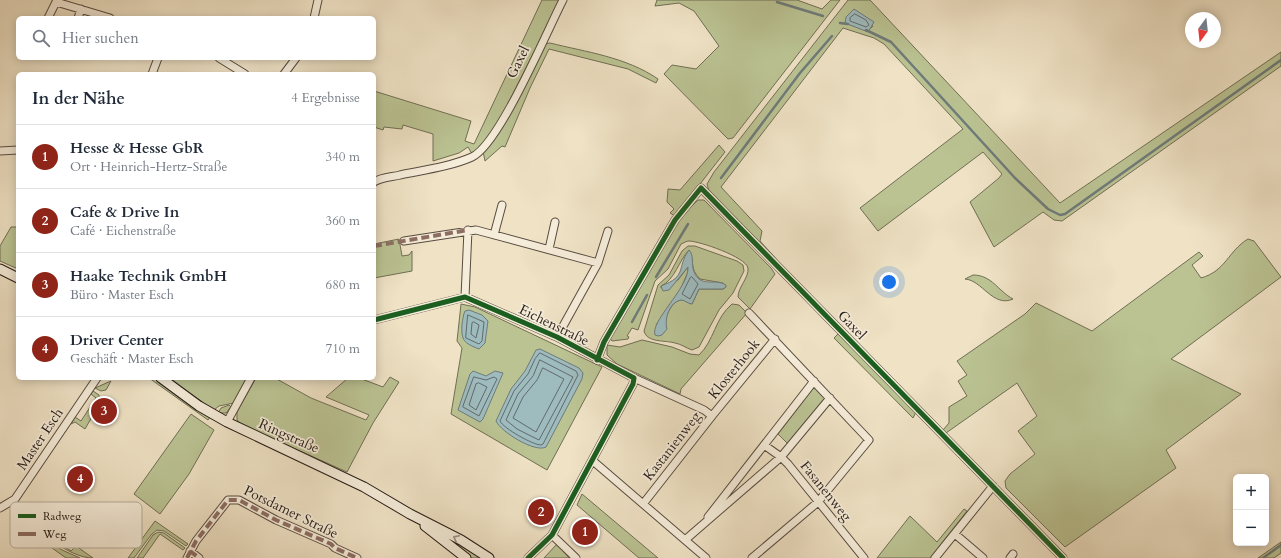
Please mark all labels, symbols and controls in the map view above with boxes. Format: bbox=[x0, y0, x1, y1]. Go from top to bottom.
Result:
north arrow bbox=[1185, 12, 1221, 48]
search box bbox=[16, 16, 376, 60]
icon: search bbox=[30, 27, 52, 49]
text: Hier suchen bbox=[62, 28, 139, 48]
street label: Gaxel bbox=[502, 42, 534, 81]
text: In der Nähe bbox=[32, 87, 125, 110]
text: 4 Ergebnisse bbox=[291, 89, 360, 107]
text: Hesse & Hesse GbR bbox=[70, 138, 204, 158]
text: 1 bbox=[42, 148, 48, 166]
text: 340 m bbox=[326, 148, 360, 166]
text: Ort · Heinrich-Hertz-Straße bbox=[70, 158, 227, 176]
text: Cafe & Drive In bbox=[70, 202, 179, 222]
text: 2 bbox=[42, 212, 48, 230]
text: 360 m bbox=[326, 212, 360, 230]
text: Café · Eichenstraße bbox=[70, 222, 176, 240]
text: Haake Technik GmbH bbox=[70, 266, 227, 286]
your location bbox=[879, 272, 899, 292]
text: 3 bbox=[42, 276, 48, 294]
text: 680 m bbox=[326, 276, 360, 294]
text: Büro · Master Esch bbox=[70, 286, 174, 304]
street label: Eichenstraße bbox=[516, 300, 592, 350]
street label: Gaxel bbox=[833, 306, 871, 344]
text: Driver Center bbox=[70, 330, 163, 350]
street label: Klosterhook bbox=[704, 334, 764, 403]
text: 4 bbox=[42, 340, 48, 358]
text: 710 m bbox=[326, 340, 360, 358]
text: Geschäft · Master Esch bbox=[70, 350, 194, 368]
pin: 3 bbox=[91, 396, 117, 426]
street label: Master Esch bbox=[12, 404, 68, 474]
street label: Kastanienweg bbox=[639, 407, 705, 485]
street label: Ringstraße bbox=[256, 414, 322, 458]
street label: Fasanenweg bbox=[796, 457, 856, 525]
pin: 4 bbox=[67, 464, 93, 494]
map controls bbox=[1233, 474, 1269, 546]
button: + bbox=[1233, 474, 1269, 510]
street label: Potsdamer Straße bbox=[241, 481, 341, 543]
pin: 2 bbox=[528, 497, 554, 527]
legend bbox=[10, 502, 142, 548]
text: Radweg bbox=[43, 509, 82, 524]
button: − bbox=[1233, 510, 1269, 546]
pin: 1 bbox=[572, 517, 598, 547]
text: Weg bbox=[42, 527, 67, 542]
one-way arrow bbox=[453, 535, 460, 542]

